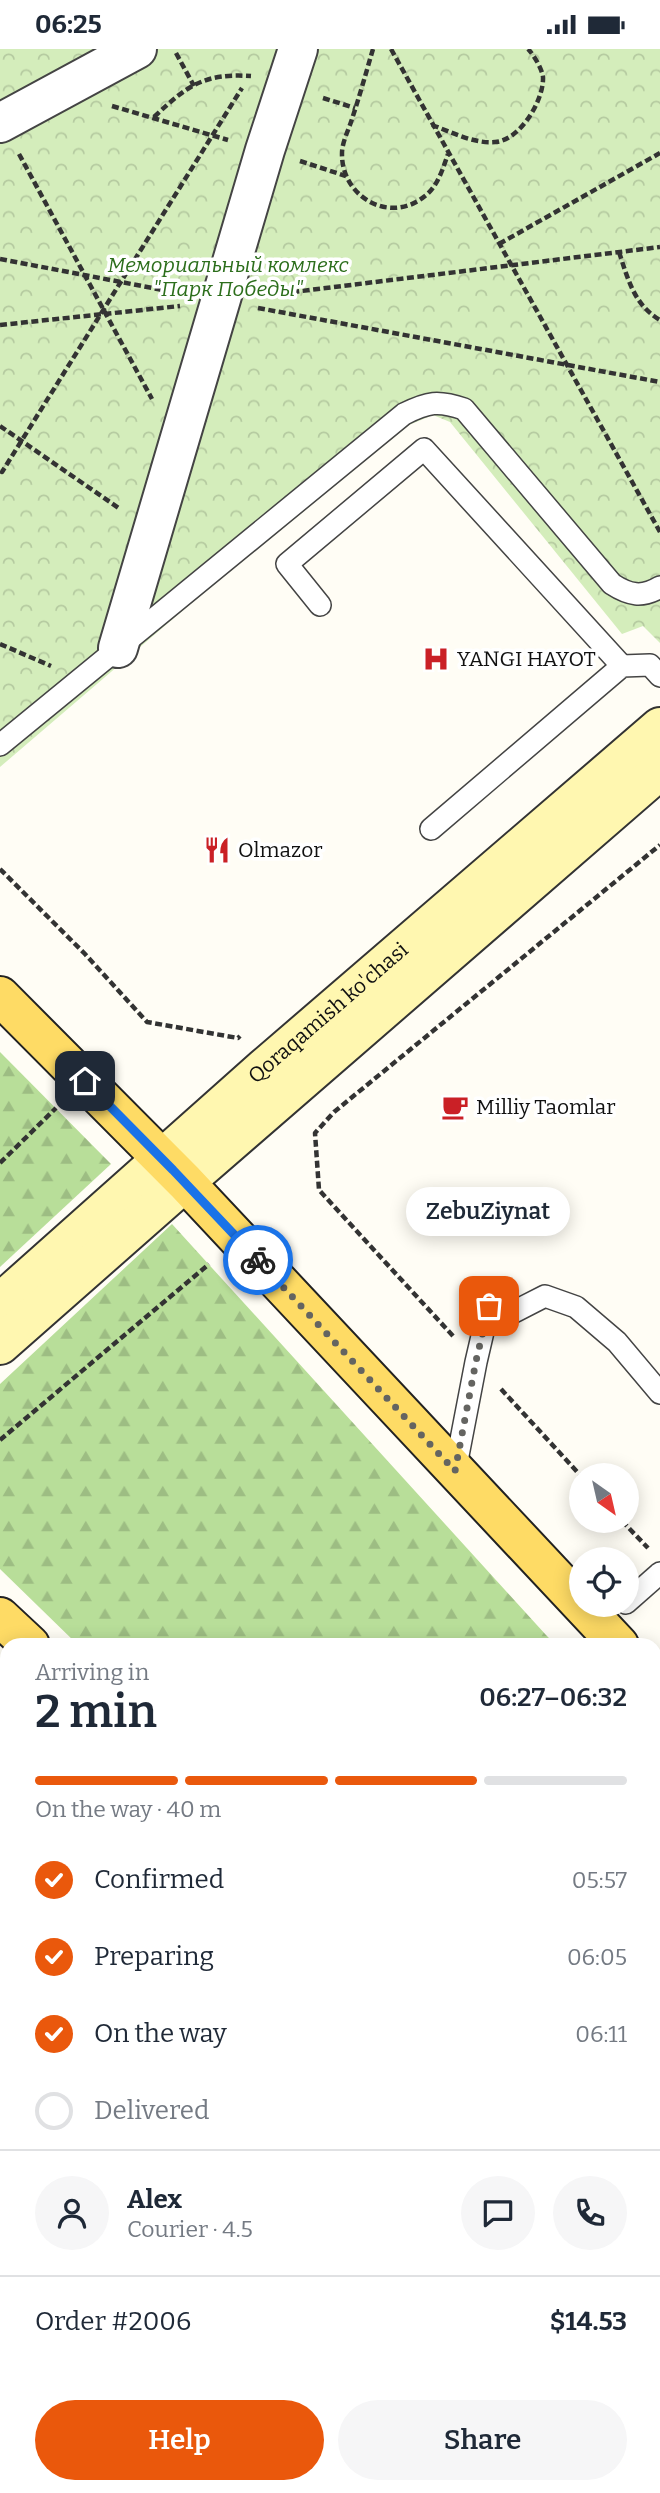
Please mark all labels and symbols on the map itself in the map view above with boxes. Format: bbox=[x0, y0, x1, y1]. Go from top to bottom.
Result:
park label: Мемориальный комлекс "Парк Победы" bbox=[107, 252, 349, 302]
hospital icon: YANGI HAYOT bbox=[421, 644, 451, 674]
place label: YANGI HAYOT bbox=[457, 646, 596, 672]
restaurant icon: Olmazor bbox=[202, 835, 232, 865]
place label: Olmazor bbox=[238, 837, 323, 863]
street label: Qoraqamish ko'chasi bbox=[243, 937, 414, 1089]
pin bbox=[55, 1051, 115, 1111]
cafe icon: Milliy Taomlar bbox=[440, 1092, 470, 1122]
place label: Milliy Taomlar bbox=[476, 1094, 616, 1120]
callout: ZebuZiynat bbox=[407, 1187, 571, 1236]
courier bbox=[223, 1225, 293, 1295]
pin bbox=[459, 1276, 519, 1336]
north arrow bbox=[569, 1463, 639, 1533]

